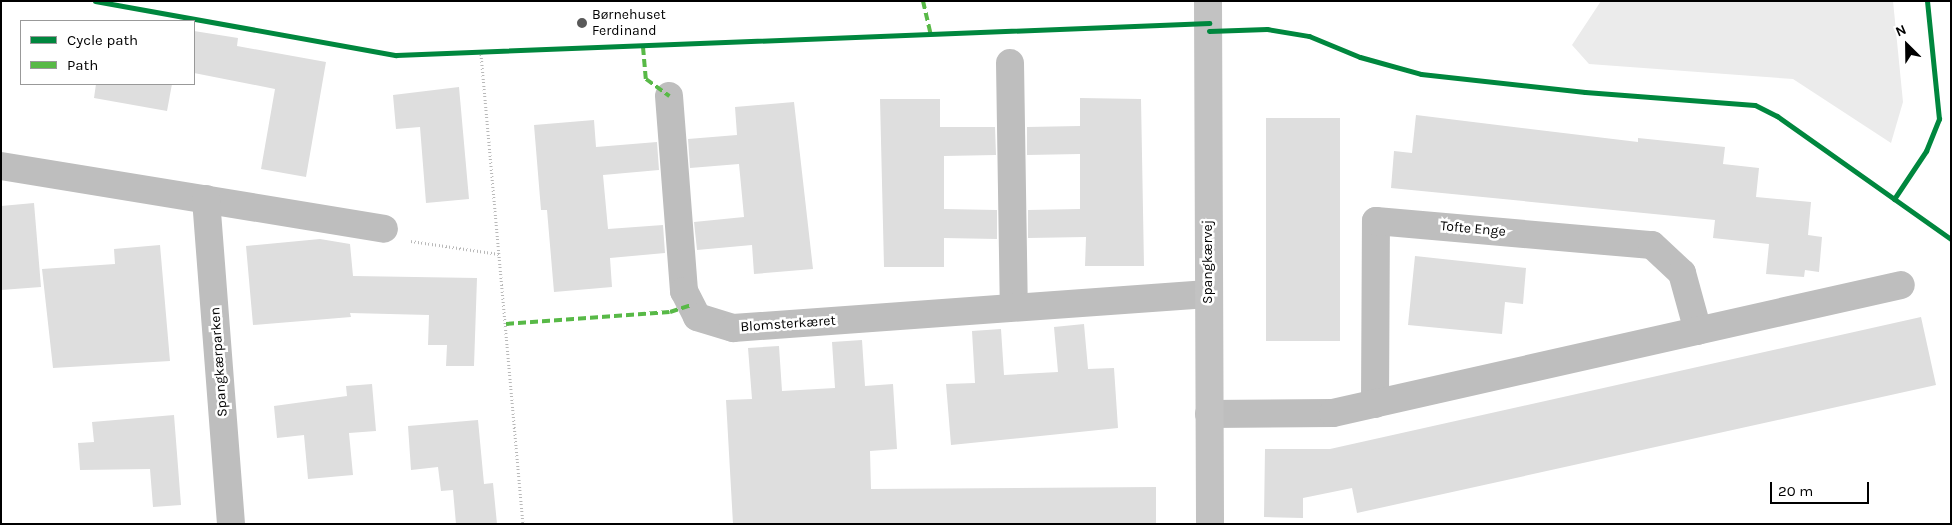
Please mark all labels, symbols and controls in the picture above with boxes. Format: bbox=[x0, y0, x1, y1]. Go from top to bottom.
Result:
place label: Børnehuset Ferdinand bbox=[592, 7, 666, 40]
marker: Børnehuset Ferdinand bbox=[576, 17, 588, 29]
legend bbox=[20, 20, 195, 85]
north arrow bbox=[1882, 20, 1932, 70]
text: N bbox=[1893, 21, 1909, 41]
text: Cycle path bbox=[67, 31, 138, 49]
text: Path bbox=[67, 56, 98, 74]
street label: Tofte Enge bbox=[1440, 218, 1506, 240]
street label: Spangkærvej bbox=[1200, 220, 1216, 304]
street label: Spangkærparken bbox=[207, 307, 231, 417]
street label: Blomsterkæret bbox=[740, 312, 836, 336]
scale bar bbox=[1772, 472, 1871, 504]
text: 20 m bbox=[1778, 482, 1813, 500]

